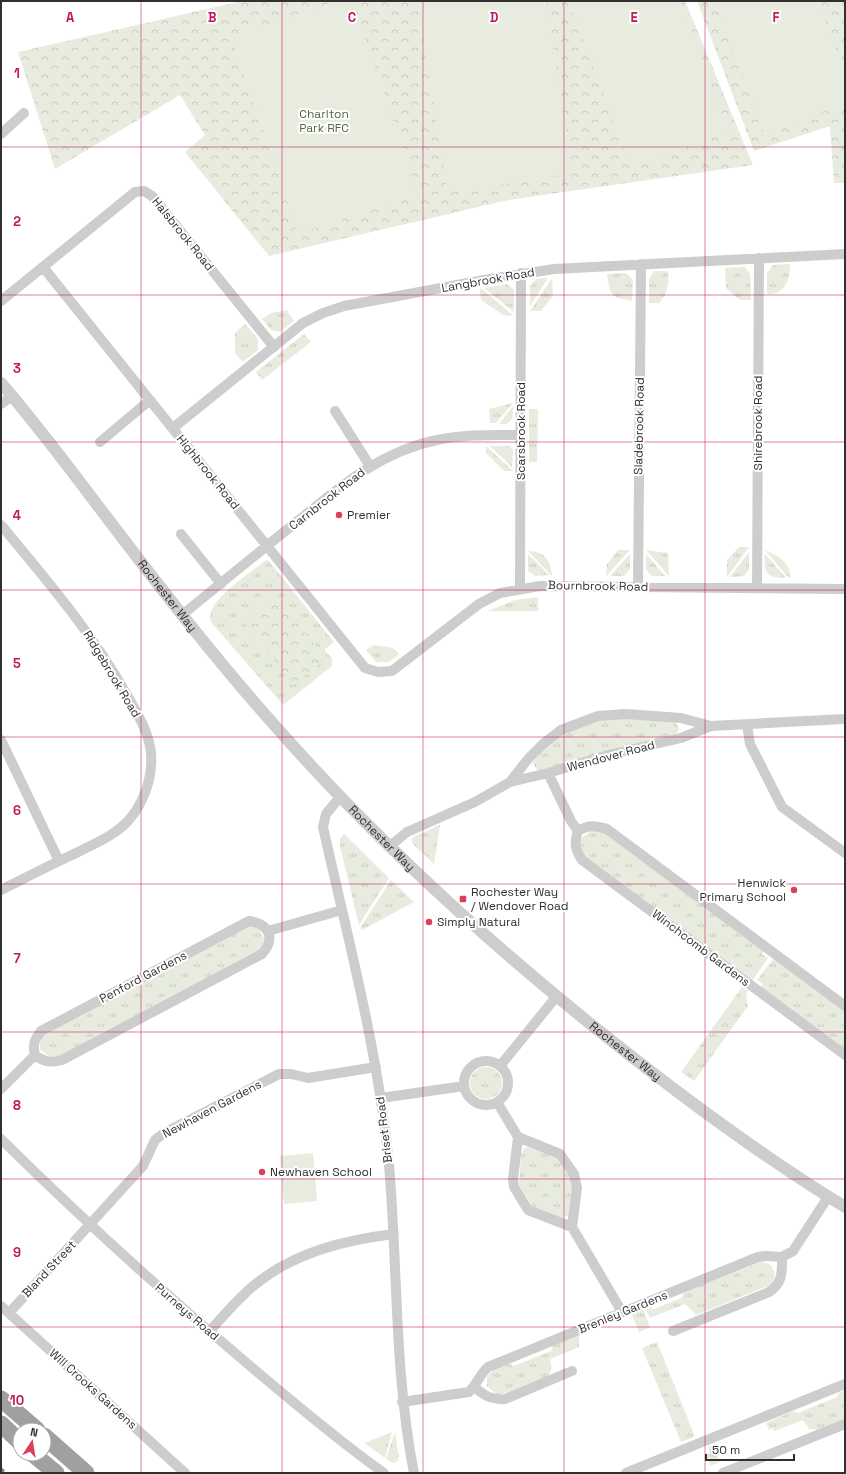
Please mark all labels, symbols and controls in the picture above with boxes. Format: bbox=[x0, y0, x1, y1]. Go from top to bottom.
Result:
text: A bbox=[66, 9, 75, 26]
text: B bbox=[208, 9, 217, 26]
text: C bbox=[348, 9, 356, 26]
text: D bbox=[490, 9, 499, 26]
text: E bbox=[630, 9, 638, 26]
text: F bbox=[773, 9, 780, 26]
text: 1 bbox=[14, 65, 20, 82]
park label: Charlton Park RFC bbox=[299, 106, 349, 136]
street label: Halsbrook Road bbox=[148, 194, 218, 274]
text: 2 bbox=[13, 213, 21, 230]
street label: Langbrook Road bbox=[440, 264, 536, 296]
text: 3 bbox=[13, 360, 21, 377]
street label: Shirebrook Road bbox=[750, 376, 766, 470]
street label: Sladebrook Road bbox=[630, 377, 648, 475]
street label: Scarsbrook Road bbox=[513, 382, 529, 480]
street label: Highbrook Road bbox=[173, 431, 243, 513]
street label: Carnbrook Road bbox=[286, 464, 368, 534]
text: 4 bbox=[13, 507, 21, 524]
place label: Premier bbox=[347, 507, 391, 523]
marker: Premier bbox=[334, 510, 344, 520]
street label: Rochester Way bbox=[134, 556, 200, 635]
street label: Bournbrook Road bbox=[548, 577, 648, 595]
street label: Ridgebrook Road bbox=[80, 627, 144, 721]
text: 5 bbox=[13, 655, 21, 672]
street label: Wendover Road bbox=[565, 737, 657, 775]
text: 6 bbox=[13, 802, 21, 819]
street label: Rochester Way bbox=[345, 802, 418, 875]
place label: Henwick Primary School bbox=[699, 875, 787, 905]
place label: Rochester Way / Wendover Road bbox=[471, 884, 569, 914]
marker: Henwick Primary School bbox=[789, 885, 799, 895]
marker: Rochester Way / Wendover Road bbox=[458, 894, 468, 904]
street label: Winchcomb Gardens bbox=[649, 906, 753, 990]
place label: Simply Natural bbox=[437, 914, 520, 930]
marker: Simply Natural bbox=[424, 917, 434, 927]
street label: Penford Gardens bbox=[97, 947, 189, 1007]
text: 7 bbox=[13, 950, 21, 967]
street label: Rochester Way bbox=[586, 1018, 665, 1085]
street label: Newhaven Gardens bbox=[160, 1076, 264, 1142]
street label: Briset Road bbox=[372, 1096, 396, 1164]
text: 8 bbox=[13, 1097, 21, 1114]
place label: Newhaven School bbox=[270, 1164, 372, 1180]
marker: Newhaven School bbox=[257, 1167, 267, 1177]
street label: Bland Street bbox=[18, 1237, 80, 1301]
text: 9 bbox=[13, 1244, 21, 1261]
street label: Purneys Road bbox=[152, 1280, 222, 1344]
street label: Brenley Gardens bbox=[576, 1287, 670, 1337]
street label: Will Crooks Gardens bbox=[46, 1345, 140, 1433]
text: 10 bbox=[10, 1392, 24, 1409]
north arrow bbox=[12, 1422, 52, 1462]
text: N bbox=[29, 1425, 39, 1440]
scale bar bbox=[706, 1436, 794, 1462]
text: 50 m bbox=[712, 1442, 740, 1458]

